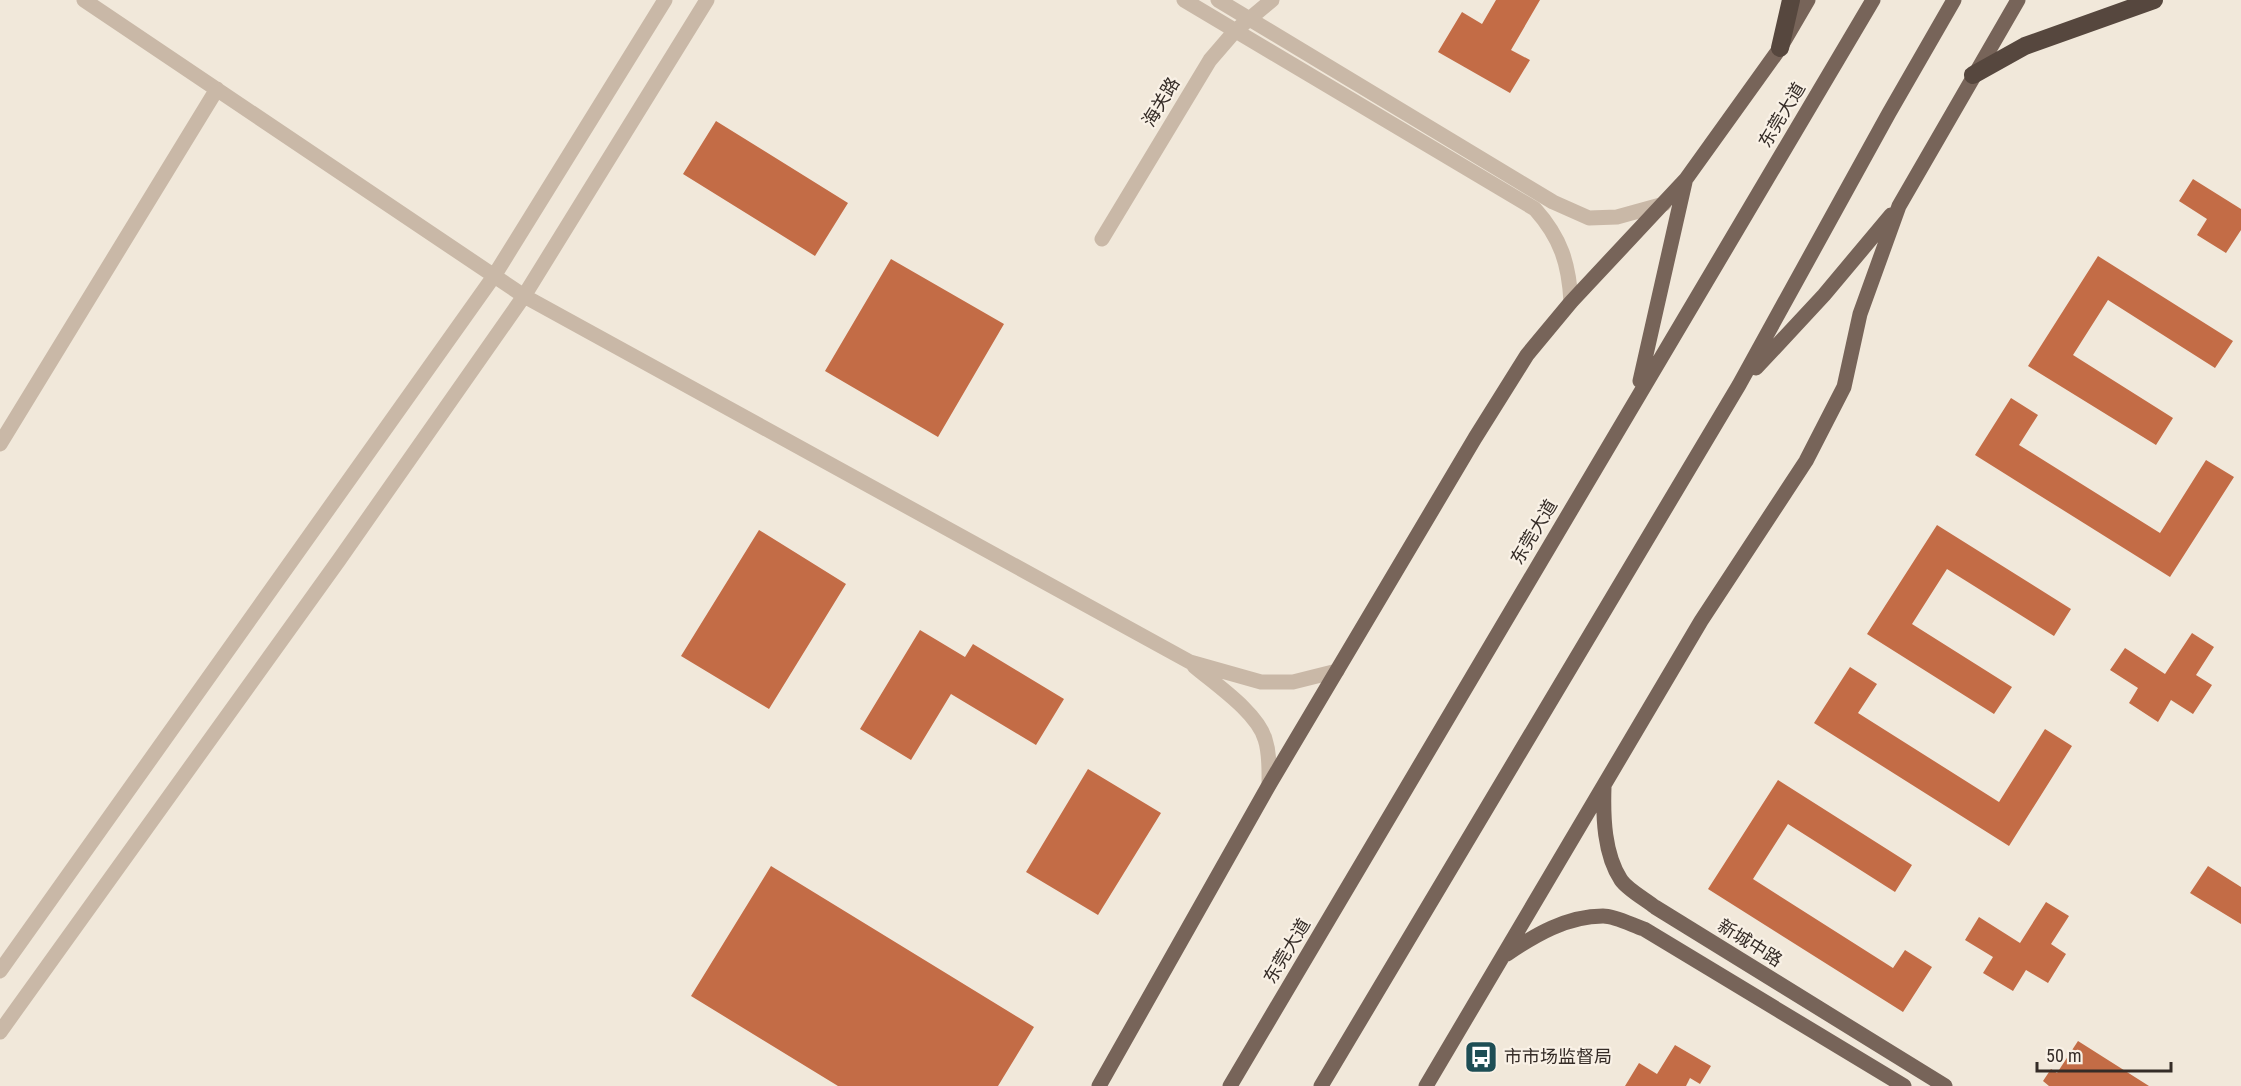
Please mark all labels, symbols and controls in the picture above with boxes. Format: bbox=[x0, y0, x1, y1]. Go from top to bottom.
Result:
street label: 海关路 bbox=[1138, 73, 1183, 130]
street label: 东莞大道 bbox=[1754, 78, 1809, 151]
street label: 东莞大道 bbox=[1506, 495, 1561, 568]
street label: 东莞大道 bbox=[1259, 914, 1314, 987]
street label: 新城中路 bbox=[1714, 915, 1786, 971]
scale bar bbox=[2037, 1035, 2170, 1073]
bus stop icon: 市市场监督局 bbox=[1463, 1039, 1499, 1075]
text: 50 m bbox=[2046, 1045, 2081, 1066]
place label: 市市场监督局 bbox=[1504, 1046, 1612, 1067]

